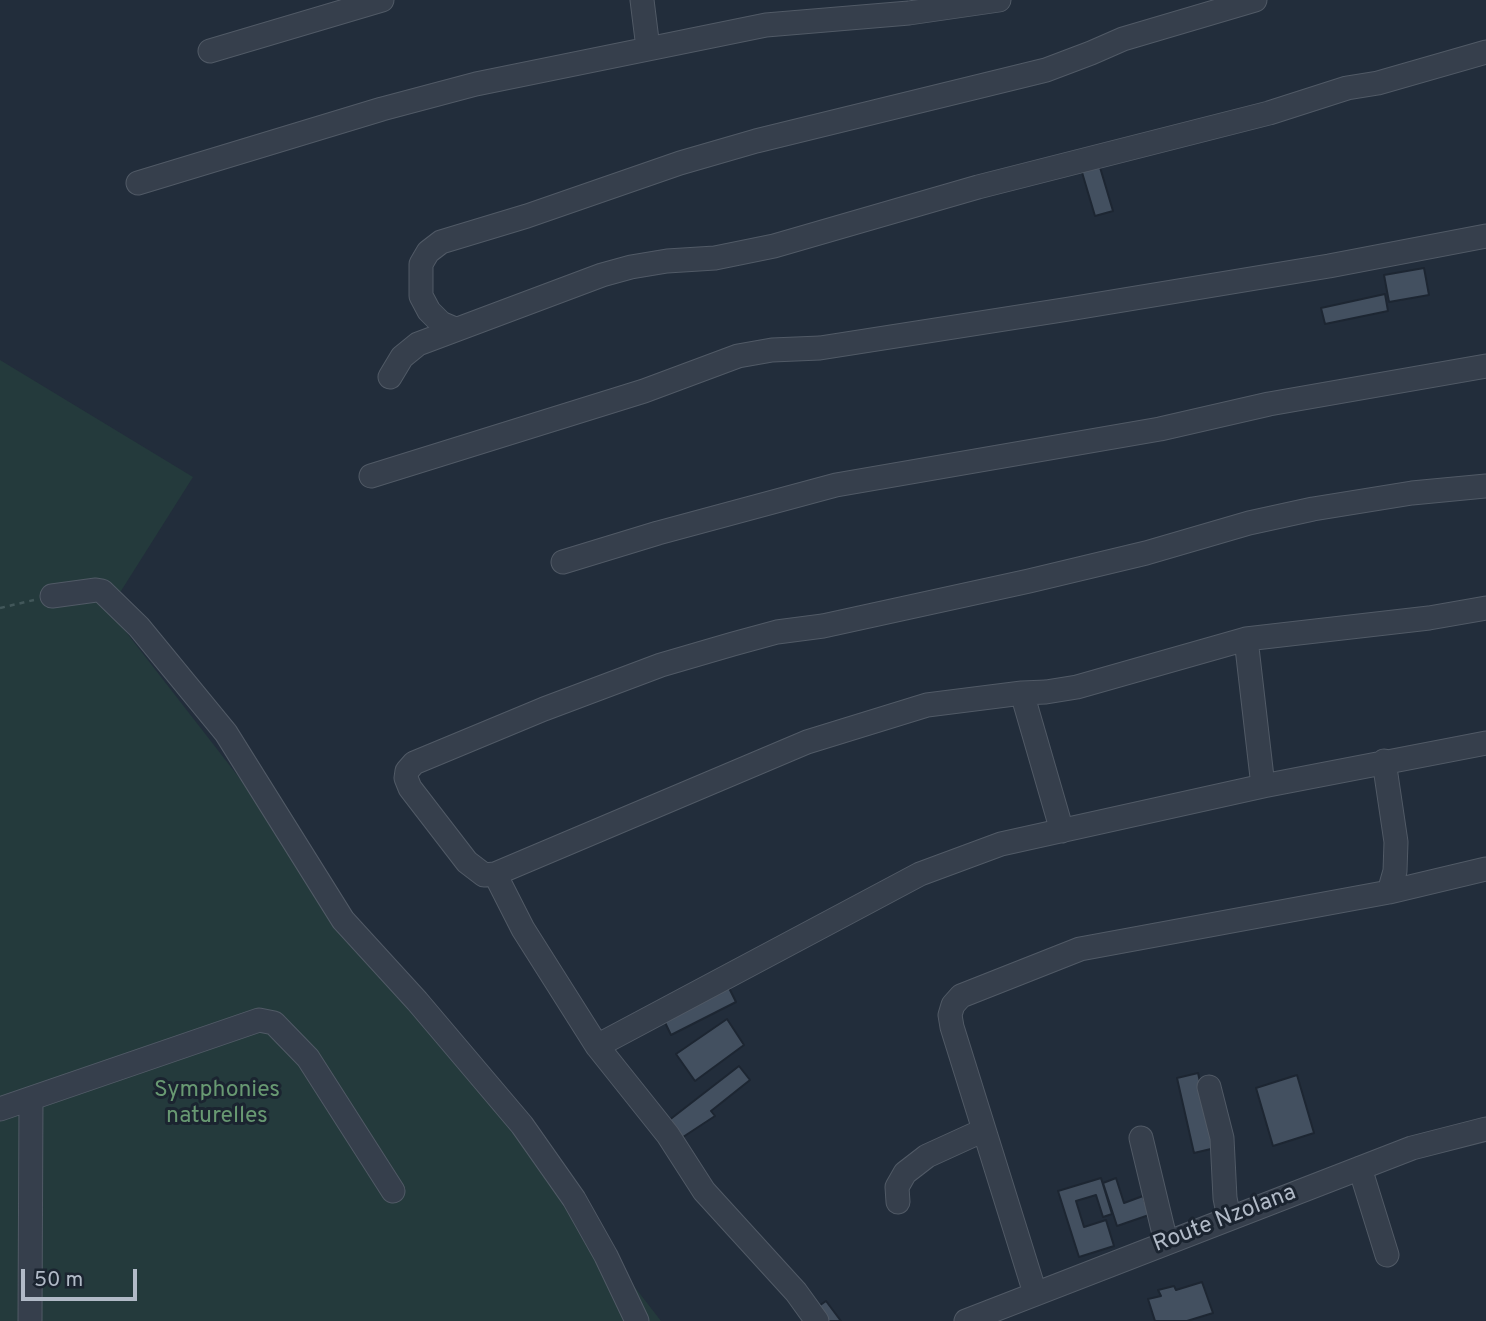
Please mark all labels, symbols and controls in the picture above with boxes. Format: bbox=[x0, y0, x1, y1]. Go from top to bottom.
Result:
park label: Symphonies naturelles bbox=[154, 1077, 280, 1131]
street label: Route Nzolana bbox=[1150, 1180, 1300, 1260]
scale bar bbox=[24, 1254, 140, 1298]
text: 50 m bbox=[34, 1267, 83, 1294]

